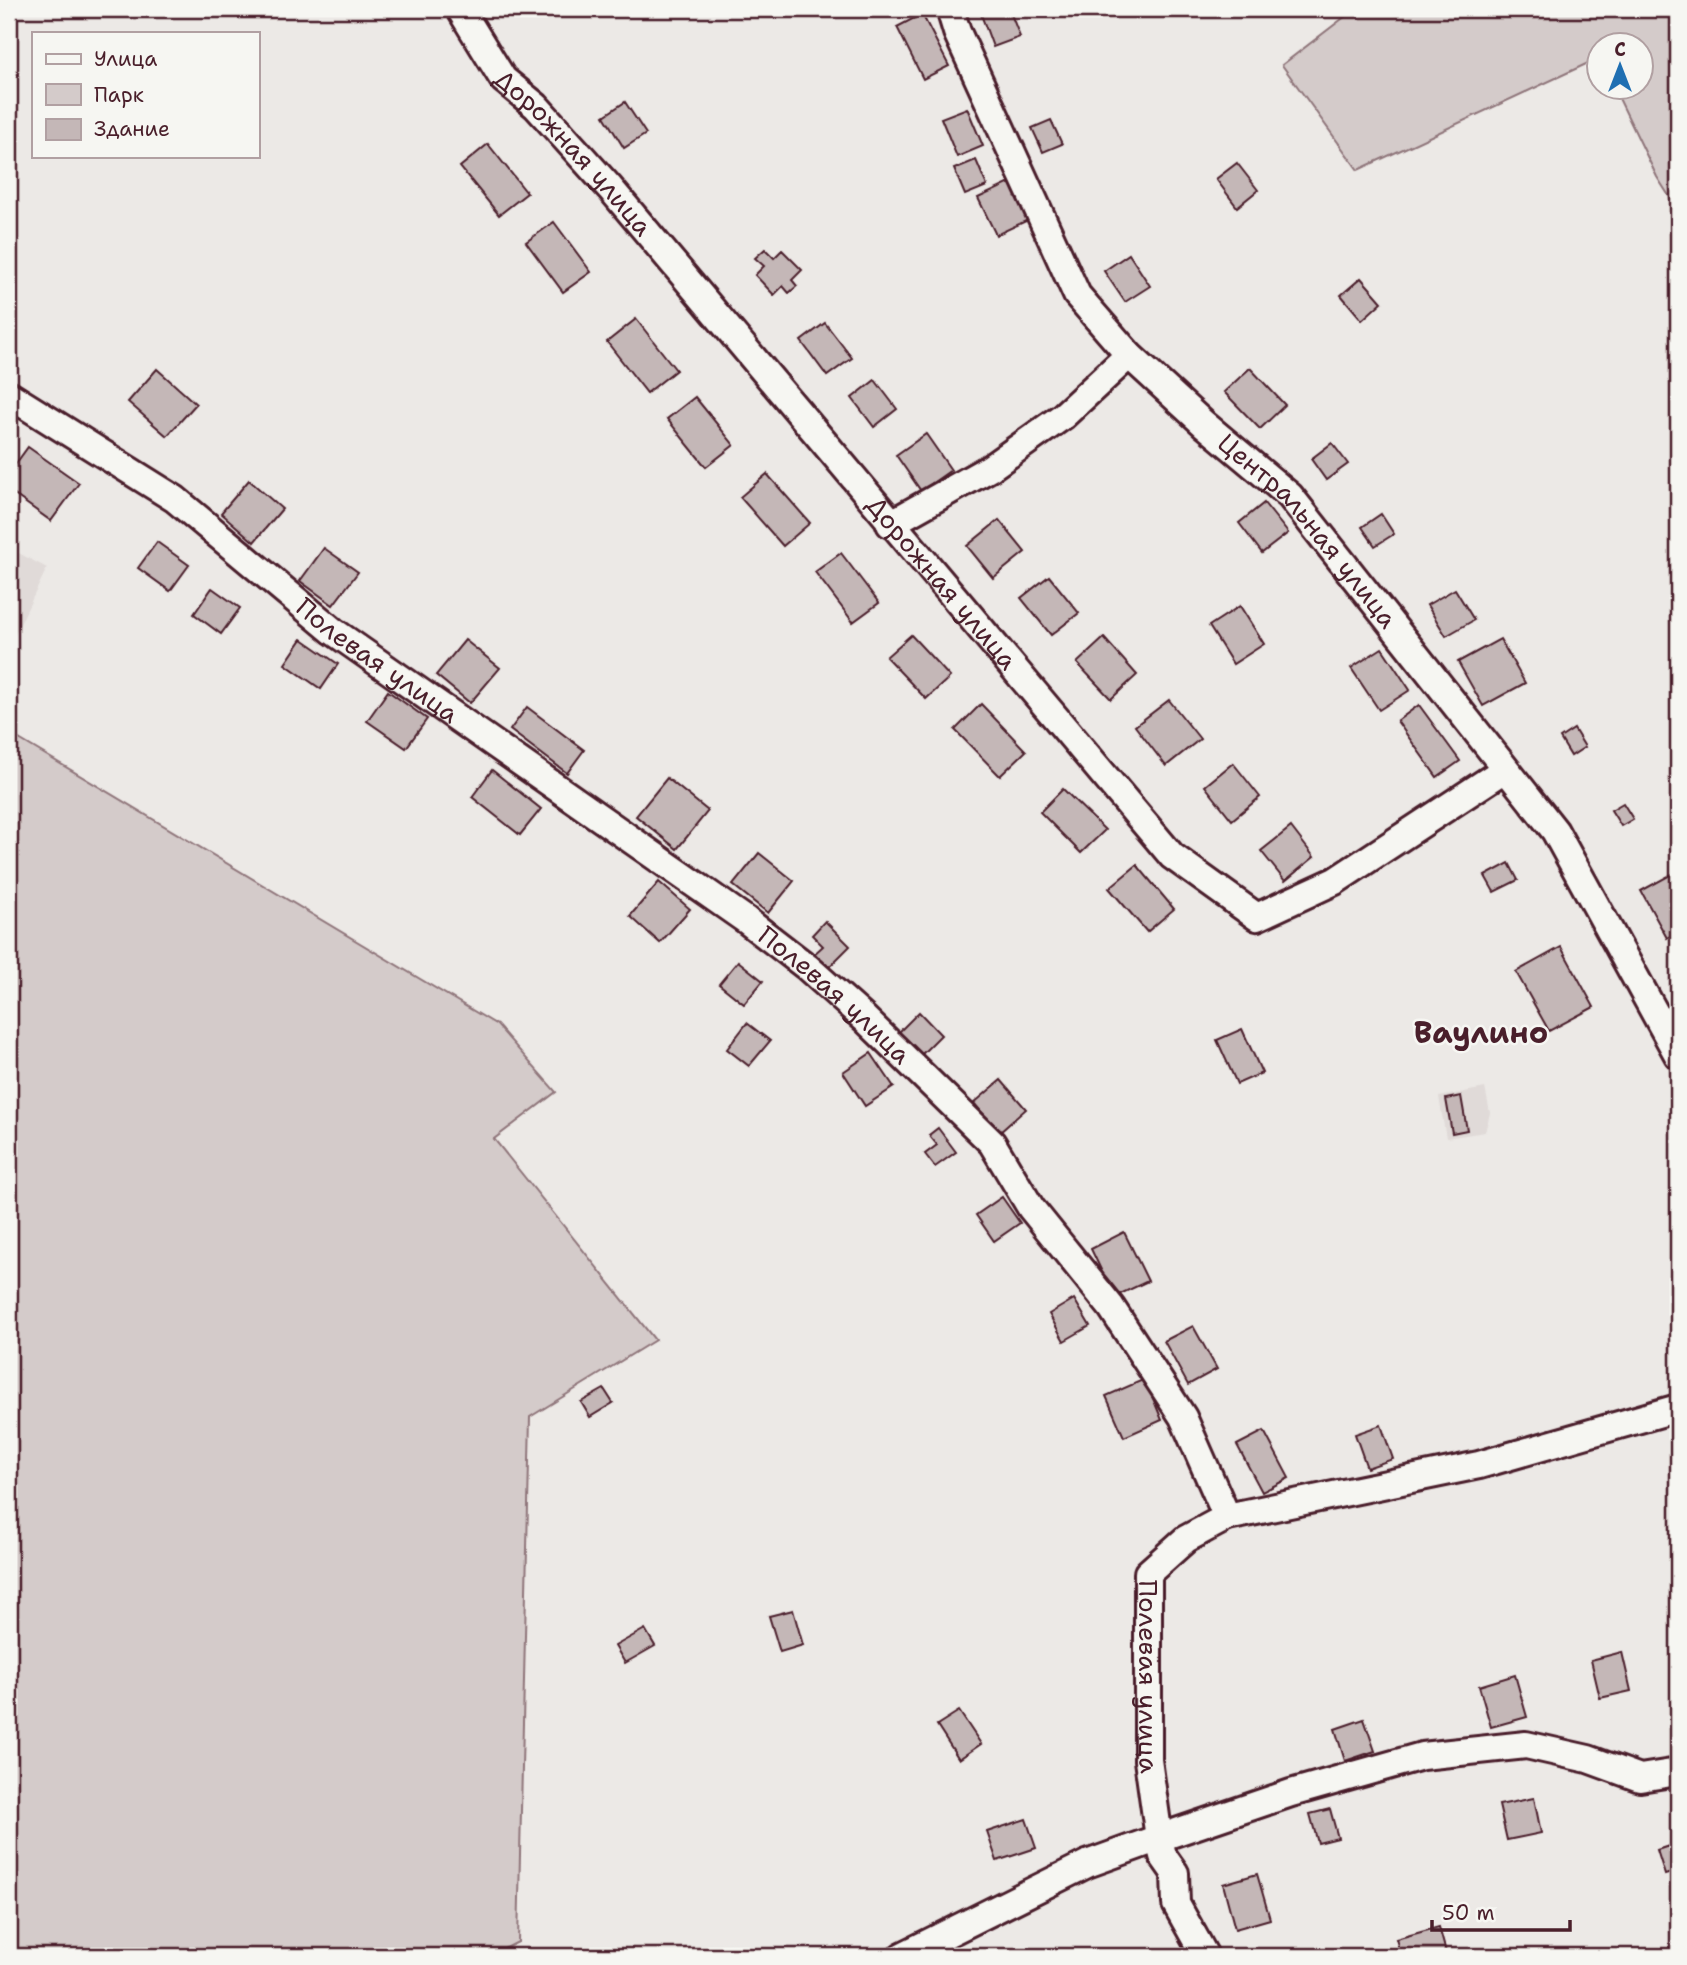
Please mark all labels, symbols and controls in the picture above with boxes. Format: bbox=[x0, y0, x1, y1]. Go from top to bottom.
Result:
legend bbox=[32, 32, 259, 158]
north arrow bbox=[1586, 32, 1656, 102]
text: С bbox=[1614, 37, 1626, 62]
text: Улица bbox=[94, 45, 157, 73]
street label: Дорожная улица bbox=[487, 61, 661, 243]
text: Парк bbox=[94, 81, 144, 109]
text: Здание bbox=[94, 115, 170, 143]
street label: Центральная улица bbox=[1211, 425, 1406, 635]
street label: Дорожная улица bbox=[859, 488, 1026, 677]
street label: Полевая улица bbox=[289, 589, 466, 731]
street label: Полевая улица bbox=[751, 918, 919, 1072]
district label: Ваулино bbox=[1414, 1012, 1548, 1053]
street label: Полевая улица bbox=[1131, 1580, 1168, 1775]
scale bar bbox=[1432, 1888, 1570, 1932]
text: 50 m bbox=[1442, 1899, 1495, 1927]

